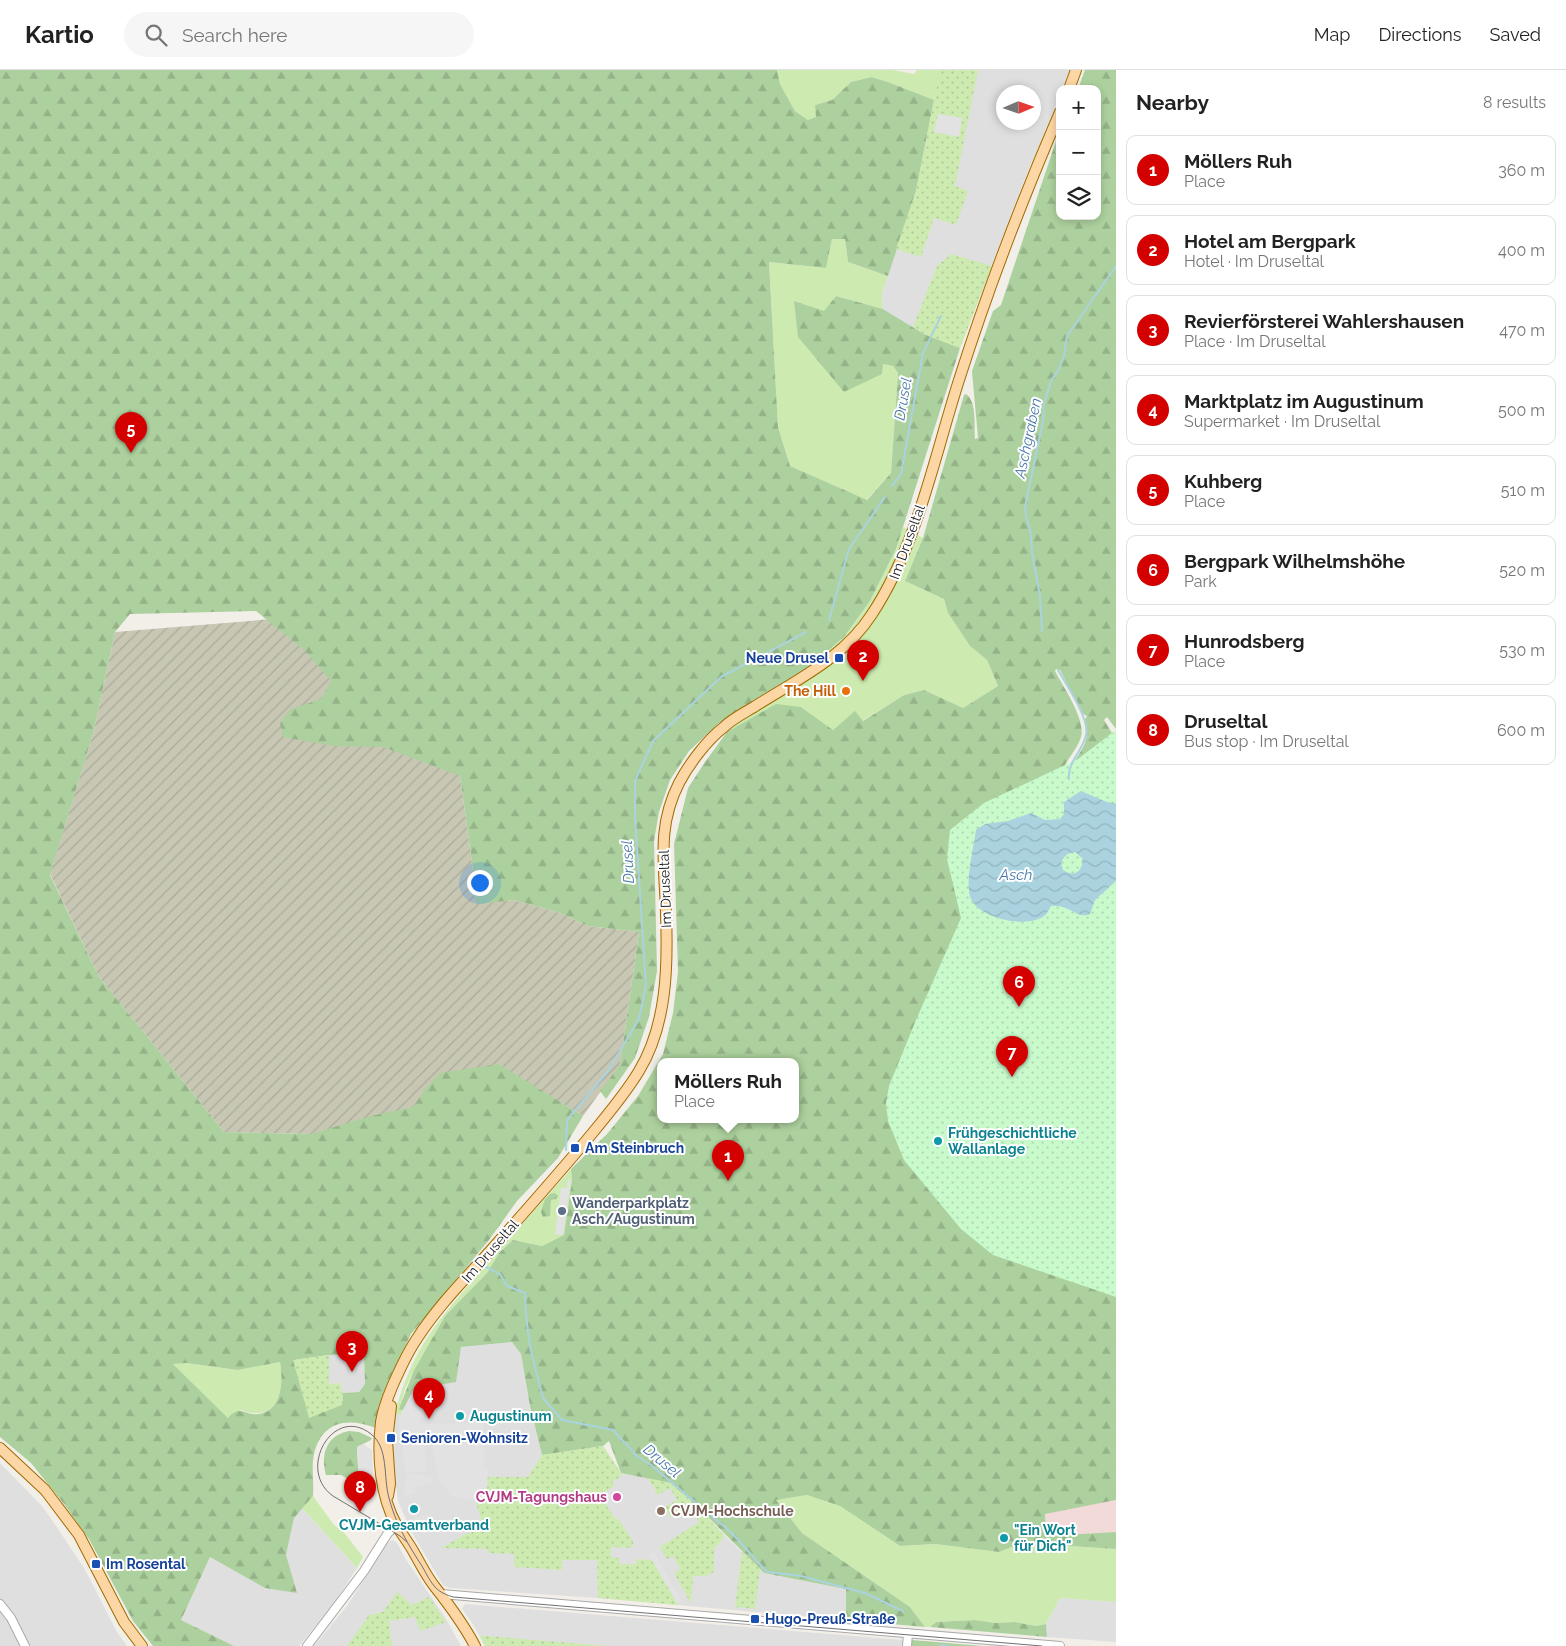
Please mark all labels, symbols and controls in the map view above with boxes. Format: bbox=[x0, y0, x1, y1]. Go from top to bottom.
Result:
search box bbox=[124, 12, 474, 57]
text: Kartio bbox=[25, 20, 94, 49]
icon: search bbox=[142, 21, 170, 49]
text: Search here bbox=[182, 24, 287, 46]
text: Map bbox=[1314, 24, 1350, 45]
text: Directions bbox=[1378, 24, 1462, 45]
text: Saved bbox=[1490, 24, 1541, 45]
north arrow bbox=[996, 85, 1041, 130]
map controls bbox=[1056, 85, 1101, 220]
button: + bbox=[1056, 85, 1101, 130]
text: Nearby bbox=[1136, 90, 1209, 115]
text: 8 results bbox=[1483, 93, 1546, 112]
button: − bbox=[1056, 130, 1101, 175]
text: Möllers Ruh bbox=[1184, 150, 1292, 172]
text: 1 bbox=[1149, 161, 1157, 180]
text: 360 m bbox=[1498, 161, 1545, 180]
text: Place bbox=[1184, 172, 1225, 191]
button: layers bbox=[1056, 175, 1101, 220]
text: Hotel am Bergpark bbox=[1184, 230, 1356, 252]
text: 2 bbox=[1148, 241, 1158, 260]
text: 400 m bbox=[1498, 241, 1545, 260]
text: Hotel · Im Druseltal bbox=[1184, 252, 1324, 271]
text: Revierförsterei Wahlershausen bbox=[1184, 310, 1464, 332]
text: 3 bbox=[1149, 321, 1157, 340]
text: 470 m bbox=[1499, 321, 1545, 340]
text: Place · Im Druseltal bbox=[1184, 332, 1326, 351]
water label: Drusel bbox=[890, 376, 916, 422]
text: Marktplatz im Augustinum bbox=[1184, 390, 1424, 412]
water label: Aschgraben bbox=[1011, 396, 1045, 480]
text: 4 bbox=[1148, 401, 1158, 420]
text: 500 m bbox=[1498, 401, 1545, 420]
pin: 5 bbox=[115, 412, 147, 453]
text: Supermarket · Im Druseltal bbox=[1184, 412, 1380, 431]
text: Kuhberg bbox=[1184, 470, 1262, 492]
text: 5 bbox=[1149, 481, 1157, 500]
text: 510 m bbox=[1501, 481, 1545, 500]
text: Place bbox=[1184, 492, 1225, 511]
street label: Im Druseltal bbox=[886, 502, 928, 581]
text: Bergpark Wilhelmshöhe bbox=[1184, 550, 1405, 572]
text: 6 bbox=[1148, 561, 1158, 580]
text: 520 m bbox=[1499, 561, 1545, 580]
text: Park bbox=[1184, 572, 1217, 591]
text: Hunrodsberg bbox=[1184, 630, 1305, 652]
pin: 2 bbox=[847, 640, 879, 681]
text: 7 bbox=[1149, 641, 1157, 660]
text: 530 m bbox=[1499, 641, 1545, 660]
place label: Neue Drusel bbox=[746, 650, 830, 666]
marker: Neue Drusel bbox=[833, 652, 845, 664]
text: Place bbox=[1184, 652, 1225, 671]
place label: The Hill bbox=[784, 683, 837, 699]
marker: The Hill bbox=[840, 685, 852, 697]
text: Druseltal bbox=[1184, 710, 1268, 732]
text: 8 bbox=[1148, 721, 1158, 740]
text: 600 m bbox=[1497, 721, 1545, 740]
text: Bus stop · Im Druseltal bbox=[1184, 732, 1349, 751]
water label: Drusel bbox=[618, 840, 638, 884]
street label: Im Druseltal bbox=[656, 850, 674, 928]
water label: Asch bbox=[999, 866, 1032, 884]
your location bbox=[467, 870, 493, 896]
pin: 6 bbox=[1003, 966, 1035, 1007]
pin: 7 bbox=[996, 1036, 1028, 1077]
popup bbox=[657, 1058, 799, 1123]
text: Möllers Ruh bbox=[674, 1070, 782, 1092]
text: Place bbox=[674, 1092, 715, 1111]
place label: Frühgeschichtliche Wallanlage bbox=[948, 1125, 1077, 1157]
marker: Frühgeschichtliche Wallanlage bbox=[932, 1135, 944, 1147]
place label: Am Steinbruch bbox=[585, 1140, 684, 1156]
pin: 1 bbox=[712, 1140, 744, 1181]
marker: Am Steinbruch bbox=[569, 1142, 581, 1154]
place label: Wanderparkplatz Asch/Augustinum bbox=[572, 1195, 695, 1227]
marker: Wanderparkplatz Asch/Augustinum bbox=[556, 1205, 568, 1217]
street label: Im Druseltal bbox=[458, 1216, 522, 1286]
pin: 3 bbox=[336, 1331, 368, 1372]
pin: 4 bbox=[413, 1378, 445, 1419]
place label: Augustinum bbox=[470, 1408, 551, 1424]
marker: Augustinum bbox=[454, 1410, 466, 1422]
place label: Senioren-Wohnsitz bbox=[401, 1430, 528, 1446]
marker: Senioren-Wohnsitz bbox=[385, 1432, 397, 1444]
water label: Drusel bbox=[640, 1440, 684, 1482]
pin: 8 bbox=[344, 1471, 376, 1512]
place label: CVJM-Tagungshaus bbox=[476, 1489, 607, 1505]
marker: CVJM-Tagungshaus bbox=[611, 1491, 623, 1503]
marker: CVJM-Gesamtverband bbox=[408, 1503, 420, 1515]
place label: CVJM-Hochschule bbox=[671, 1503, 794, 1519]
marker: CVJM-Hochschule bbox=[655, 1505, 667, 1517]
place label: CVJM-Gesamtverband bbox=[339, 1517, 489, 1533]
place label: "Ein Wort für Dich" bbox=[1014, 1522, 1076, 1554]
marker: "Ein Wort für Dich" bbox=[998, 1532, 1010, 1544]
place label: Im Rosental bbox=[106, 1556, 186, 1572]
marker: Im Rosental bbox=[90, 1558, 102, 1570]
place label: Hugo-Preuß-Straße bbox=[765, 1611, 896, 1627]
marker: Hugo-Preuß-Straße bbox=[749, 1613, 761, 1625]

